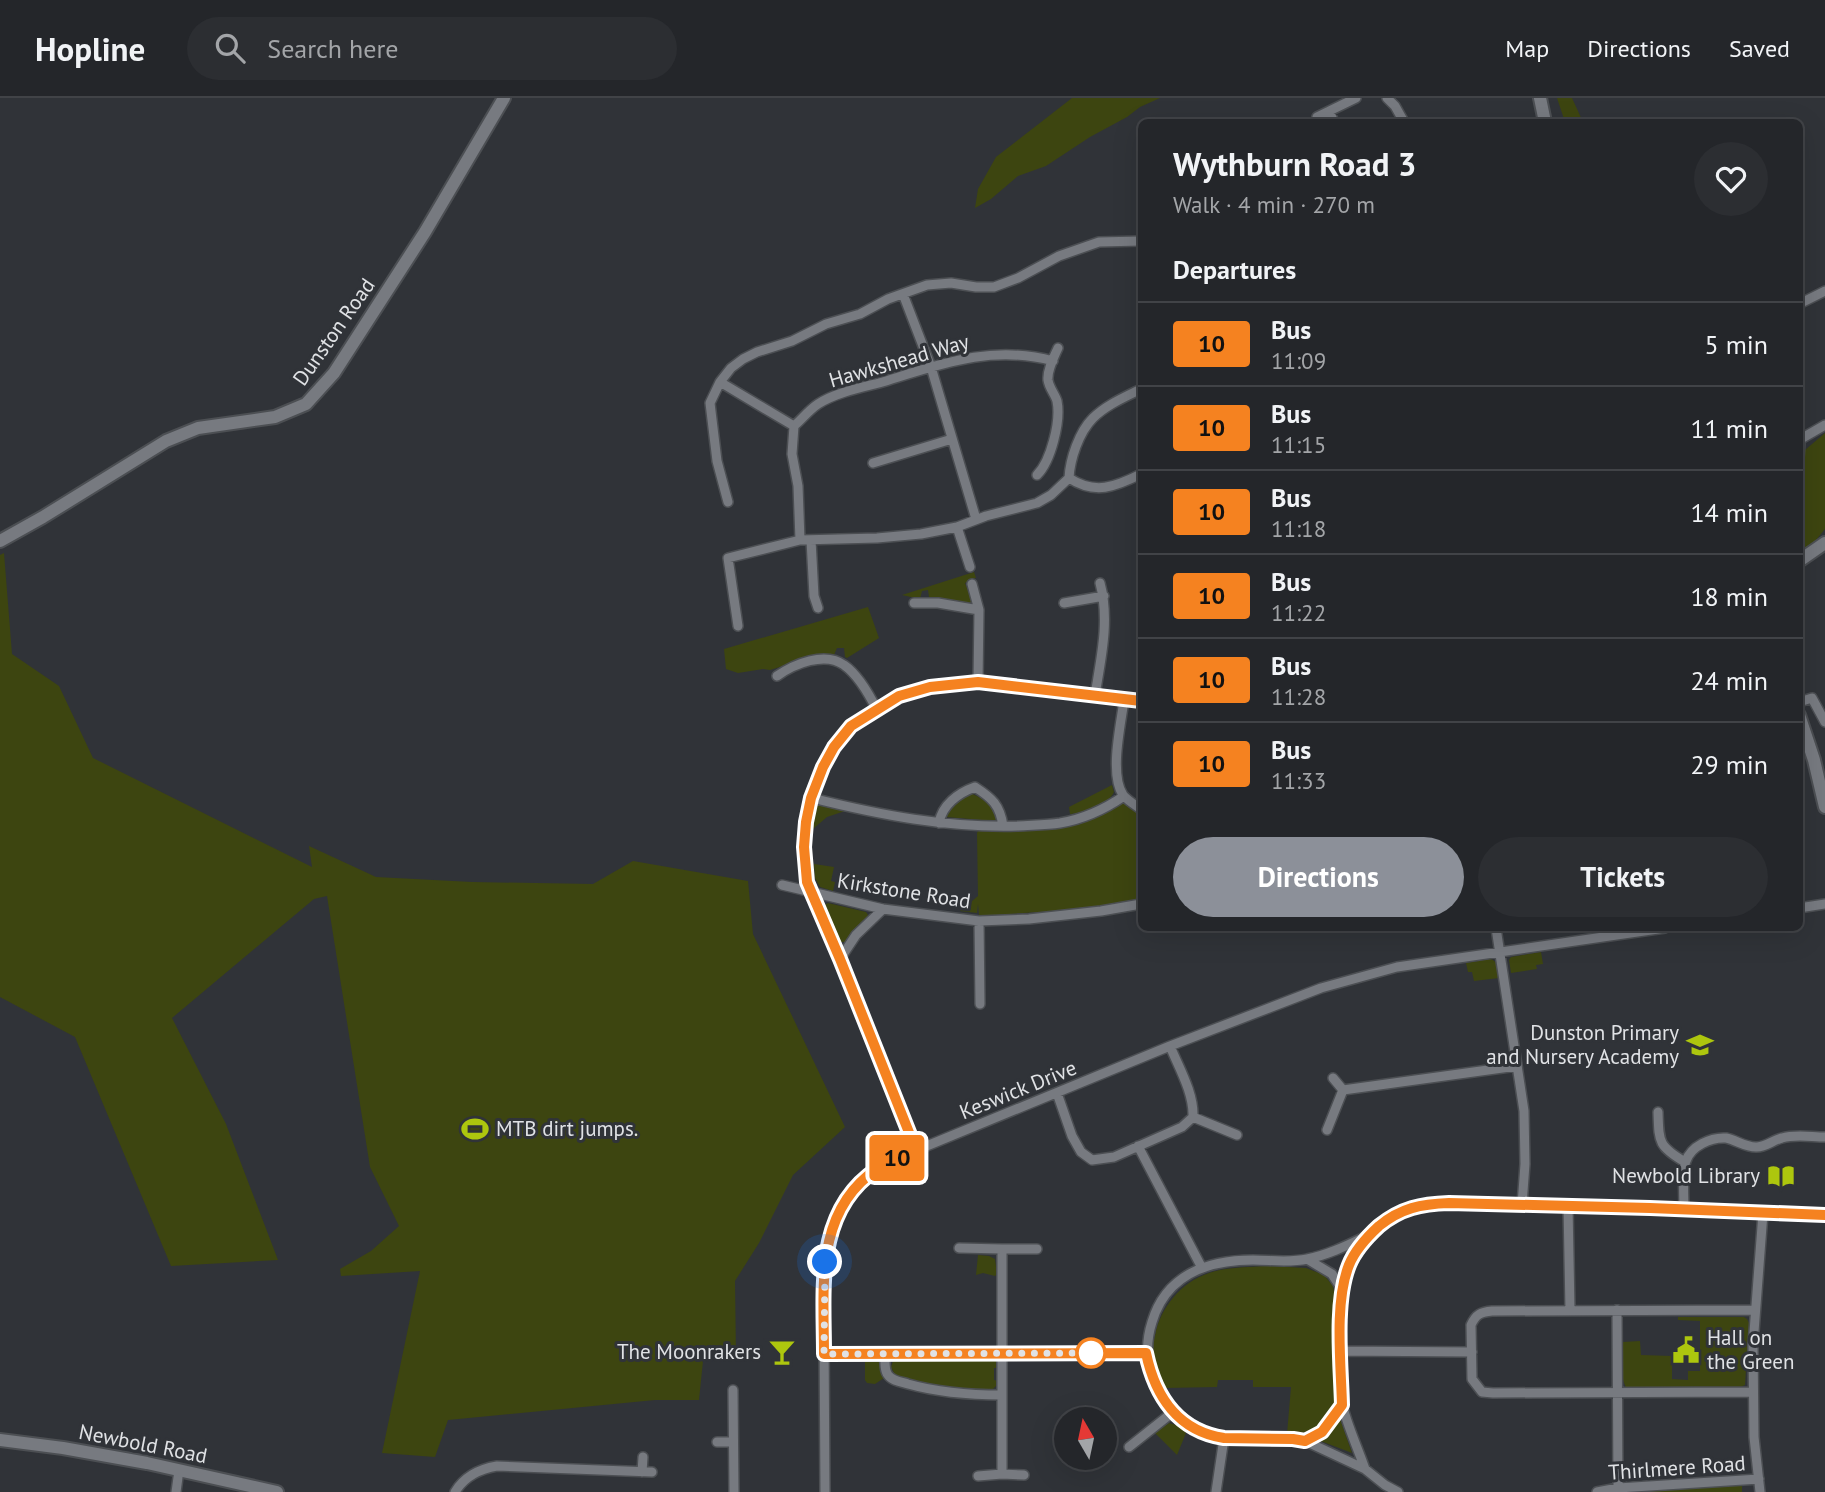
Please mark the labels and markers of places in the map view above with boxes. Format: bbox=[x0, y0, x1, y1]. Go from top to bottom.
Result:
place label: Dunston Primary and Nursery Academy bbox=[1486, 1019, 1679, 1070]
school or university icon: Dunston Primary and Nursery Academy bbox=[1685, 1030, 1715, 1060]
sports icon: MTB dirt jumps. bbox=[460, 1114, 490, 1144]
place label: MTB dirt jumps. bbox=[496, 1115, 638, 1142]
library icon: Newbold Library bbox=[1766, 1161, 1796, 1191]
place label: Newbold Library bbox=[1612, 1162, 1760, 1189]
place label: Hall on the Green bbox=[1707, 1324, 1794, 1375]
public building icon: Hall on the Green bbox=[1671, 1335, 1701, 1365]
bar icon: The Moonrakers bbox=[767, 1337, 797, 1367]
place label: The Moonrakers bbox=[617, 1338, 761, 1365]
unlabelled marker bbox=[1076, 1338, 1106, 1368]

